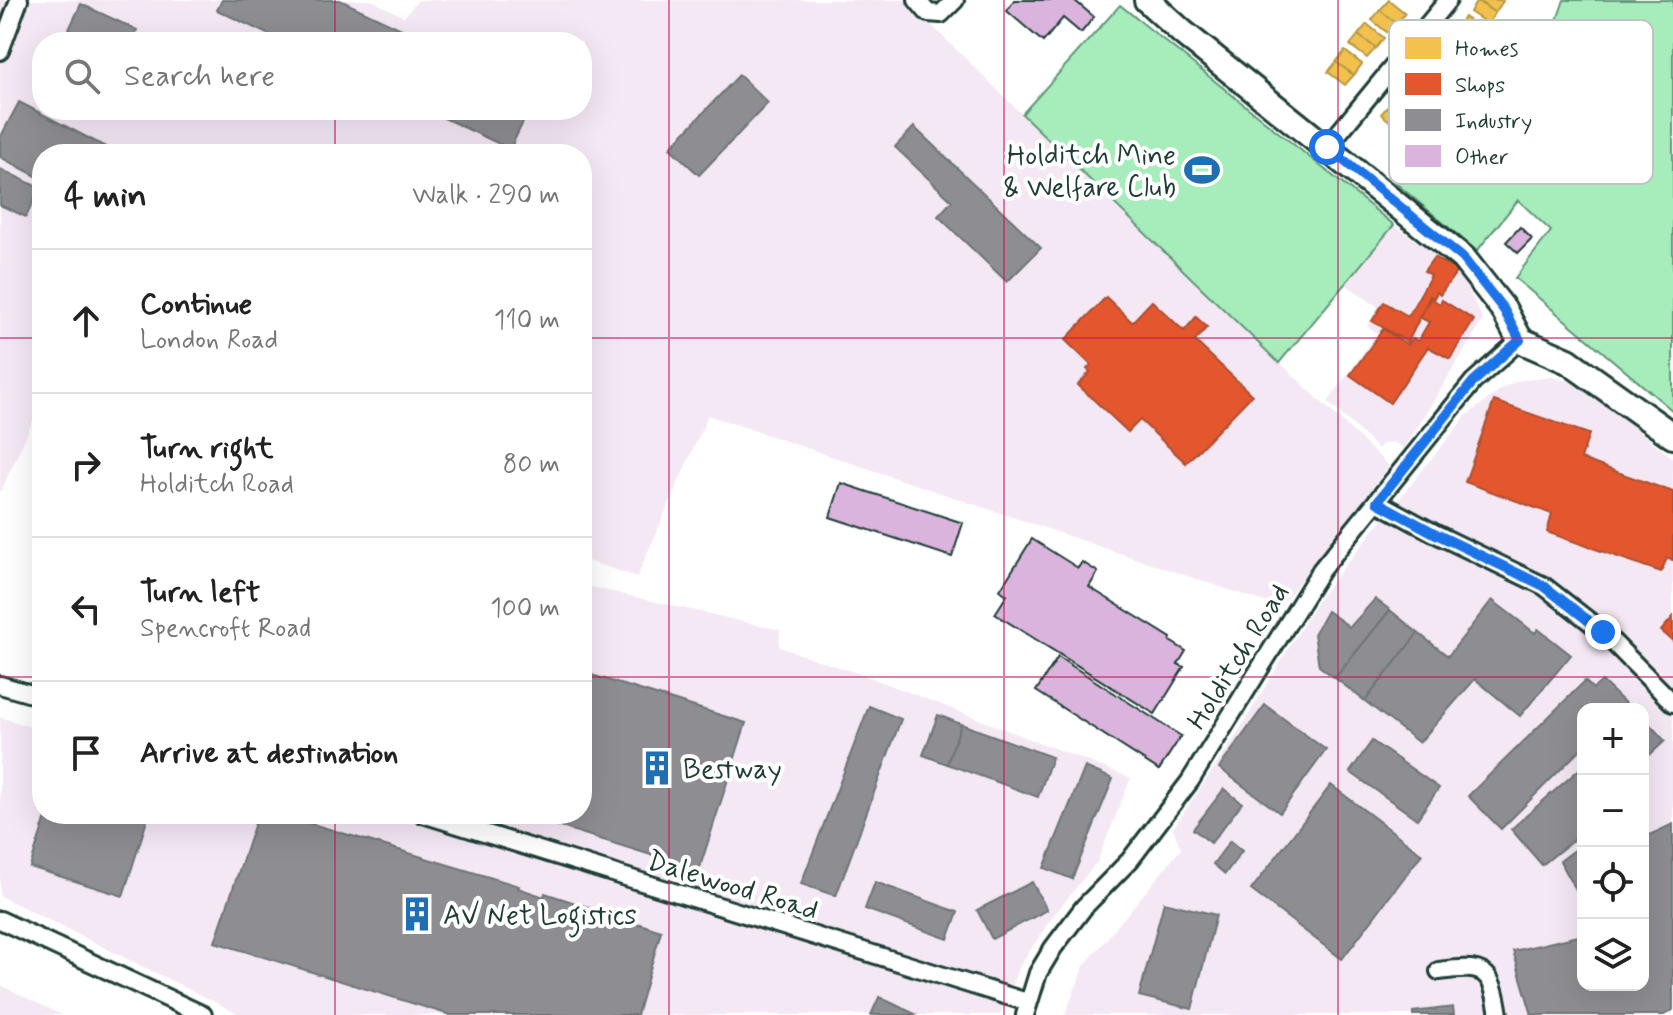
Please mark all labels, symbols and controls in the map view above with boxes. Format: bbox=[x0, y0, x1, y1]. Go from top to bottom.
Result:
legend bbox=[1389, 20, 1653, 184]
search box bbox=[32, 32, 592, 120]
text: Homes bbox=[1455, 36, 1519, 64]
icon: search bbox=[60, 54, 104, 98]
text: Search here bbox=[124, 57, 275, 96]
text: Shops bbox=[1455, 72, 1505, 100]
text: Industry bbox=[1455, 108, 1532, 136]
route start bbox=[1309, 129, 1345, 165]
place label: Holditch Mine & Welfare Club bbox=[1003, 138, 1176, 207]
text: Other bbox=[1455, 144, 1508, 172]
sports icon: Holditch Mine & Welfare Club bbox=[1183, 151, 1221, 189]
text: 4 min bbox=[64, 174, 147, 219]
text: Walk · 290 m bbox=[412, 179, 560, 213]
text: Continue bbox=[140, 285, 252, 324]
icon: ahead bbox=[64, 299, 108, 343]
text: 110 m bbox=[494, 304, 560, 338]
text: London Road bbox=[140, 324, 278, 358]
text: Turn right bbox=[140, 429, 273, 468]
icon: right bbox=[64, 443, 108, 487]
text: 80 m bbox=[503, 448, 560, 482]
text: Holditch Road bbox=[140, 468, 294, 502]
text: Turn left bbox=[140, 573, 260, 612]
street label: Holditch Road bbox=[1180, 577, 1299, 737]
icon: left bbox=[64, 587, 108, 631]
text: 100 m bbox=[490, 592, 560, 626]
text: Spencroft Road bbox=[140, 612, 311, 646]
route end bbox=[1585, 614, 1621, 650]
map controls bbox=[1577, 703, 1649, 991]
button: + bbox=[1577, 703, 1649, 775]
icon: arrive bbox=[64, 731, 108, 775]
text: Arrive at destination bbox=[140, 734, 398, 773]
building icon: Bestway bbox=[638, 749, 676, 787]
place label: Bestway bbox=[683, 752, 782, 789]
button: − bbox=[1577, 775, 1649, 847]
street label: Dalewood Road bbox=[642, 843, 822, 930]
button: locate bbox=[1577, 847, 1649, 919]
building icon: AV Net Logistics bbox=[398, 895, 436, 933]
place label: AV Net Logistics bbox=[443, 898, 637, 938]
button: layers bbox=[1577, 919, 1649, 991]

